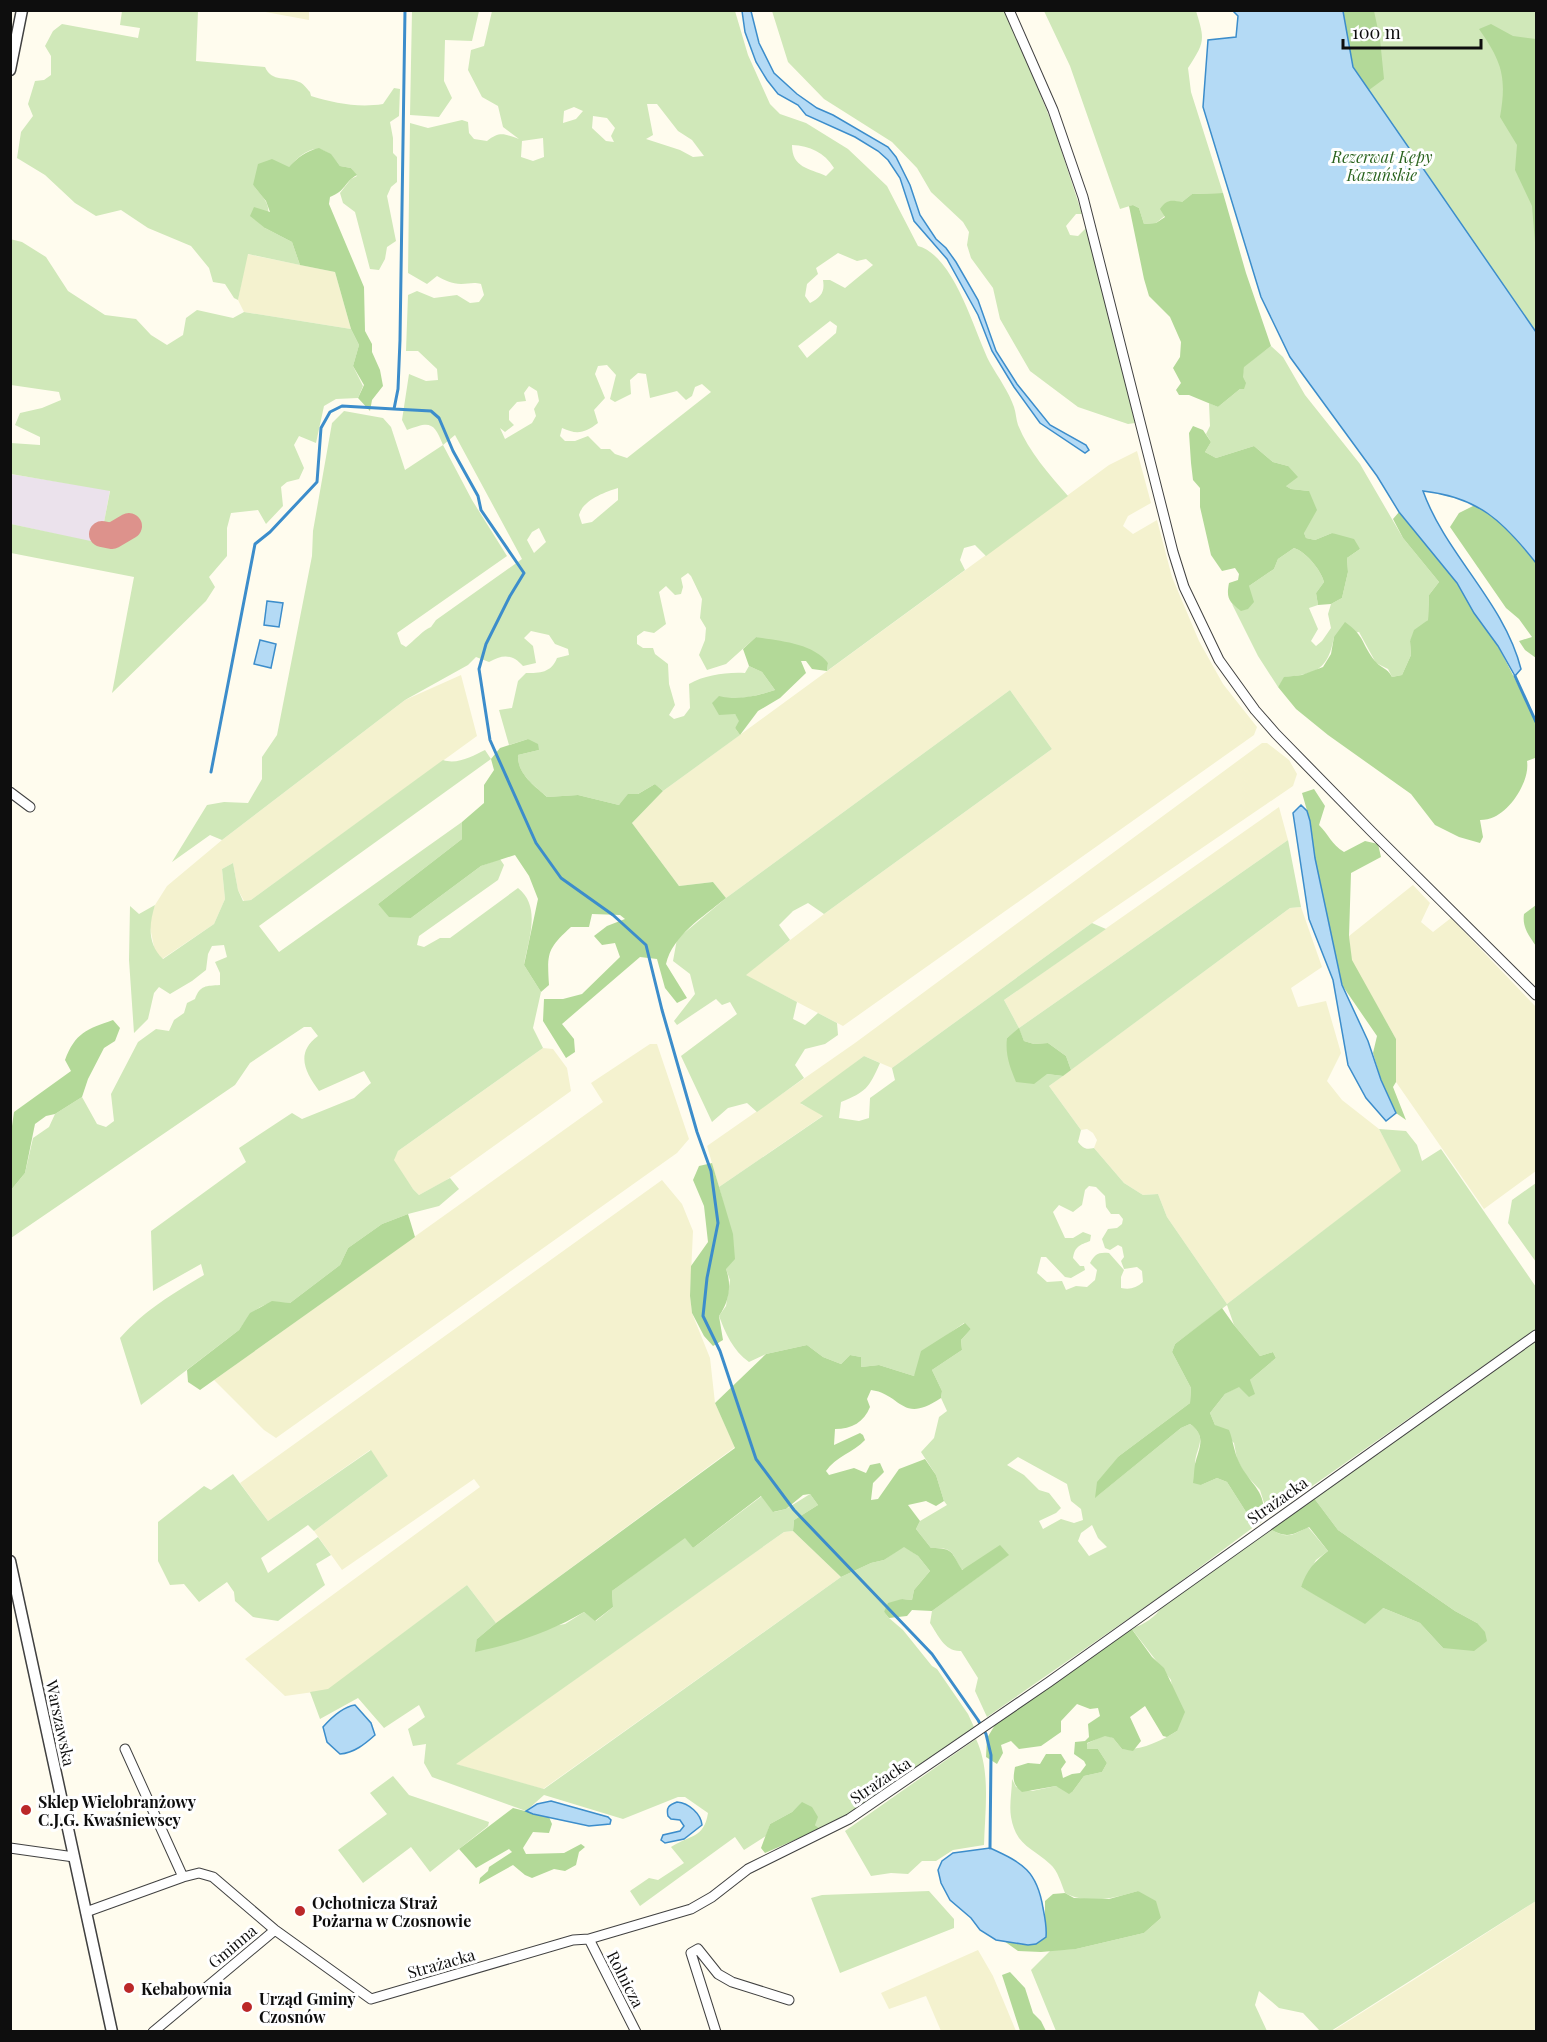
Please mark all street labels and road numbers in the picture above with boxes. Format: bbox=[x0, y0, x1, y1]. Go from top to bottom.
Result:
street label: Strażacka bbox=[1243, 1471, 1311, 1528]
street label: Warszawska bbox=[41, 1677, 80, 1768]
street label: Strażacka bbox=[845, 1752, 915, 1808]
street label: Gminna bbox=[203, 1920, 261, 1972]
street label: Strażacka bbox=[405, 1943, 477, 1983]
street label: Rolnicza bbox=[603, 1947, 649, 2011]

